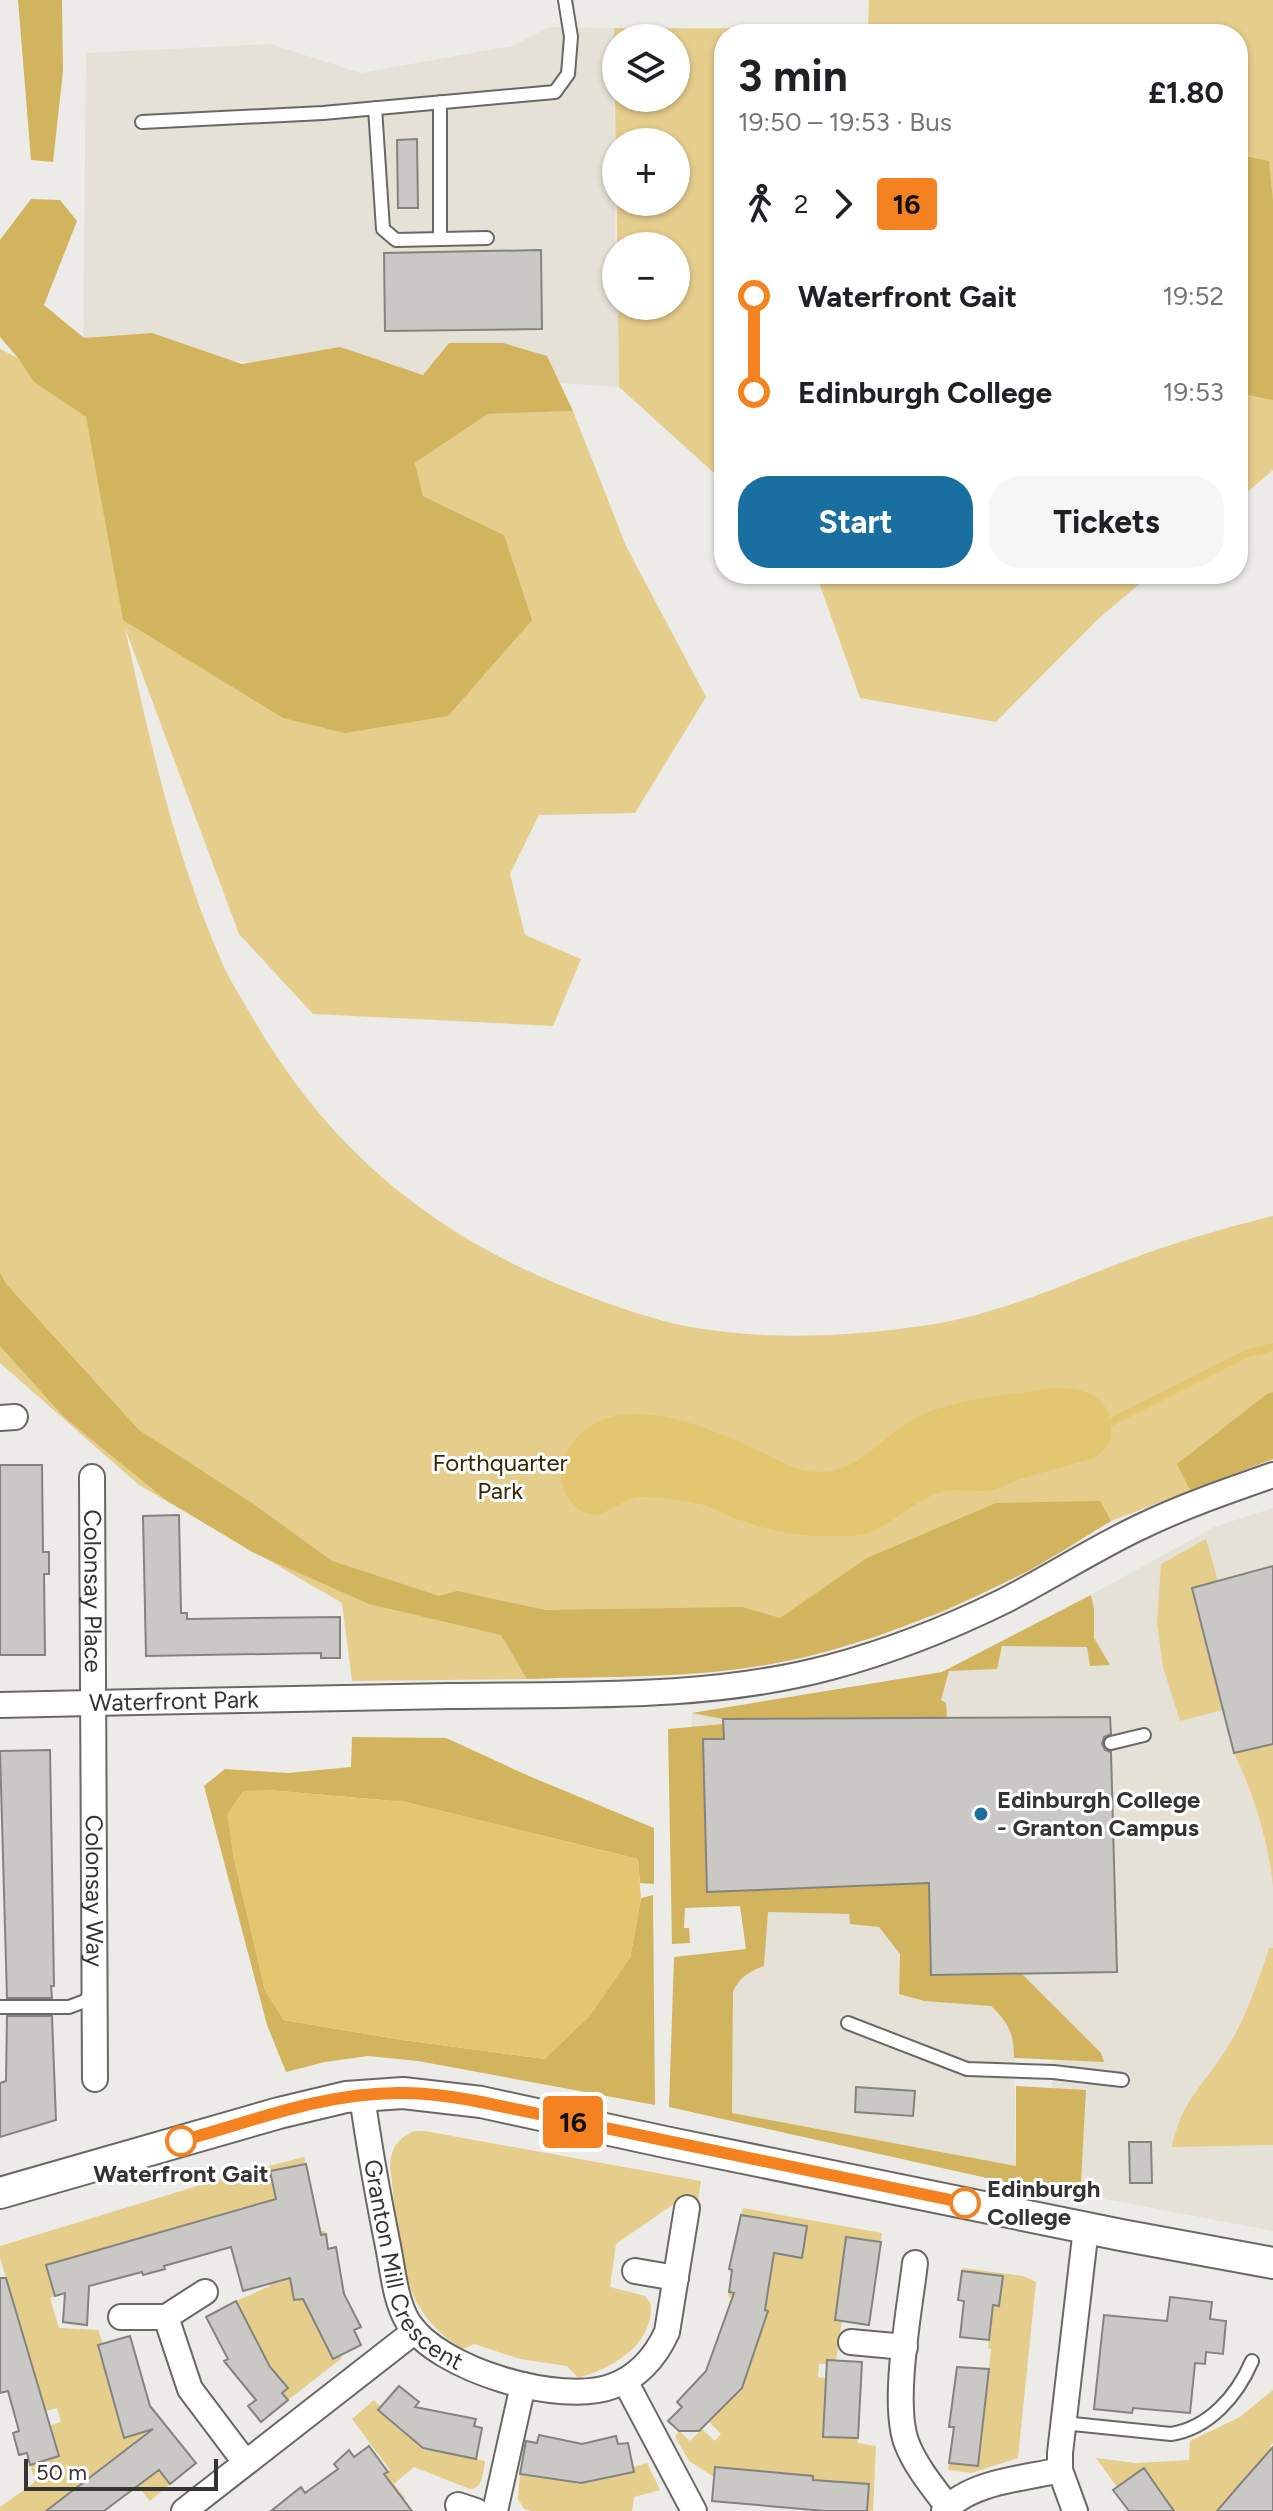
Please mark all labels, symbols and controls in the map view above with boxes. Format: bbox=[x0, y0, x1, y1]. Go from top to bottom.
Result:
map controls bbox=[602, 24, 690, 320]
button: layers bbox=[602, 24, 690, 112]
text: 3 min bbox=[738, 49, 848, 102]
text: £1.80 bbox=[1148, 74, 1224, 111]
text: 19:50 – 19:53 · Bus bbox=[738, 106, 952, 138]
button: + bbox=[602, 128, 690, 216]
icon: walk bbox=[738, 182, 782, 226]
icon: forward bbox=[821, 182, 865, 226]
text: 16 bbox=[893, 187, 921, 221]
text: 2 bbox=[794, 188, 809, 220]
button: − bbox=[602, 232, 690, 320]
text: Waterfront Gait bbox=[798, 278, 1017, 315]
text: 19:52 bbox=[1162, 280, 1224, 312]
text: Edinburgh College bbox=[798, 374, 1052, 411]
text: 19:53 bbox=[1163, 376, 1224, 408]
button: Start bbox=[738, 476, 973, 568]
button: Tickets bbox=[989, 476, 1224, 568]
park label: Forthquarter Park bbox=[432, 1448, 568, 1505]
street label: Colonsay Place bbox=[78, 1509, 108, 1673]
street label: Waterfront Park bbox=[89, 1684, 259, 1717]
place label: Edinburgh College - Granton Campus bbox=[997, 1785, 1200, 1842]
marker: Edinburgh College - Granton Campus bbox=[972, 1805, 990, 1823]
street label: Colonsay Way bbox=[80, 1815, 109, 1968]
line badge: 16 bbox=[537, 2096, 609, 2148]
text: 16 bbox=[559, 2105, 587, 2139]
marker: Waterfront Gait bbox=[166, 2126, 196, 2156]
street label: Granton Mill Crescent bbox=[358, 2157, 468, 2376]
place label: Waterfront Gait bbox=[93, 2159, 269, 2188]
place label: Edinburgh College bbox=[987, 2174, 1100, 2231]
marker: Edinburgh College bbox=[950, 2188, 980, 2218]
scale bar bbox=[24, 2455, 218, 2491]
text: 50 m bbox=[36, 2459, 87, 2486]

